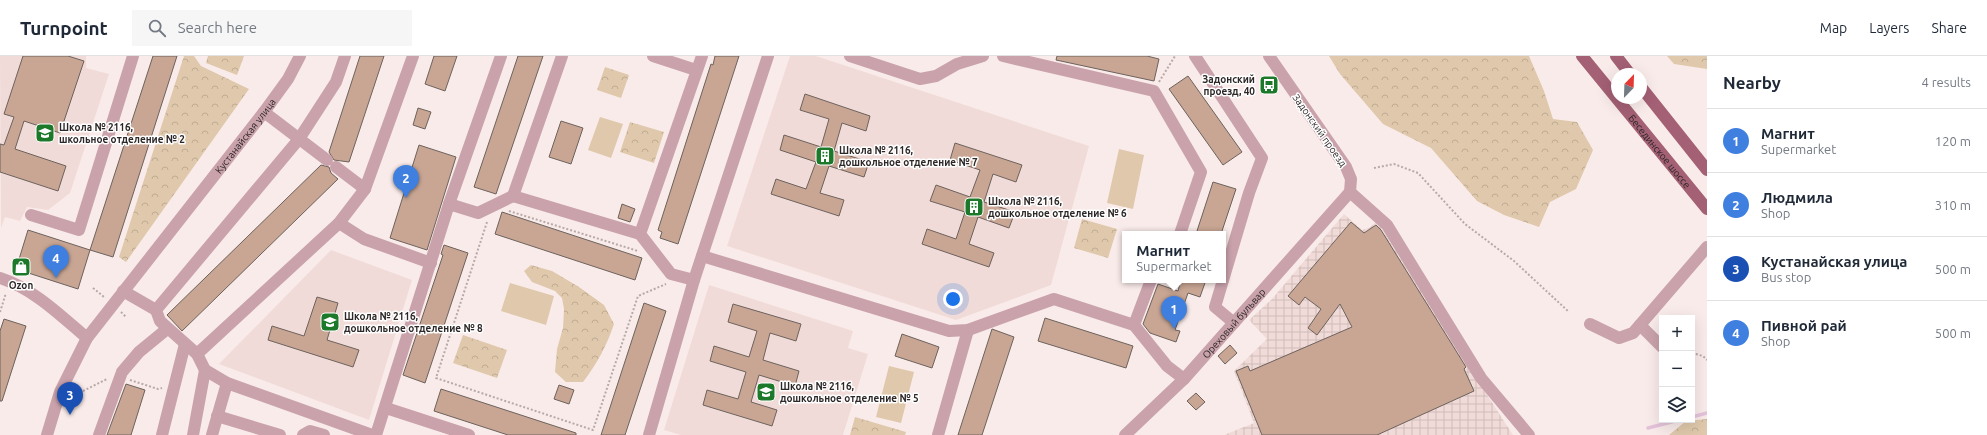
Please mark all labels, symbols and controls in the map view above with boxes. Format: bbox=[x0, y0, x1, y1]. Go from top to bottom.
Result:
search box bbox=[132, 10, 412, 46]
text: Turnpoint bbox=[20, 17, 108, 39]
icon: search bbox=[146, 17, 168, 39]
text: Search here bbox=[178, 19, 257, 36]
text: Map bbox=[1820, 20, 1847, 36]
text: Layers bbox=[1869, 20, 1909, 36]
text: Share bbox=[1931, 20, 1967, 36]
north arrow bbox=[1611, 68, 1647, 104]
text: Nearby bbox=[1723, 73, 1781, 92]
place label: Задонский проезд, 40 bbox=[1202, 74, 1255, 97]
bus stop icon: Задонский проезд, 40 bbox=[1258, 74, 1280, 96]
text: 4 results bbox=[1921, 75, 1971, 89]
street label: Задонский проезд bbox=[1290, 92, 1349, 169]
street label: Кустанайская улица bbox=[213, 96, 278, 176]
street label: Бесединское шоссе bbox=[1626, 113, 1693, 191]
school or university icon: Школа № 2116, школьное отделение № 2 bbox=[34, 122, 56, 144]
place label: Школа № 2116, школьное отделение № 2 bbox=[59, 122, 185, 145]
text: Магнит bbox=[1761, 125, 1815, 142]
text: 1 bbox=[1732, 134, 1740, 148]
text: 120 m bbox=[1935, 134, 1971, 148]
text: Supermarket bbox=[1761, 142, 1836, 156]
building icon: Школа № 2116, дошкольное отделение № 7 bbox=[814, 145, 836, 167]
place label: Школа № 2116, дошкольное отделение № 7 bbox=[839, 145, 978, 168]
pin: 2 bbox=[393, 165, 419, 198]
text: Людмила bbox=[1761, 189, 1833, 206]
building icon: Школа № 2116, дошкольное отделение № 6 bbox=[963, 196, 985, 218]
place label: Школа № 2116, дошкольное отделение № 6 bbox=[988, 196, 1127, 219]
text: 2 bbox=[1732, 198, 1740, 212]
text: 310 m bbox=[1935, 198, 1971, 212]
text: Shop bbox=[1761, 206, 1790, 220]
popup bbox=[1122, 231, 1226, 283]
text: Магнит bbox=[1136, 242, 1190, 259]
pin: 4 bbox=[43, 245, 69, 278]
text: Кустанайская улица bbox=[1761, 253, 1907, 270]
shop icon: Ozon bbox=[10, 256, 32, 278]
text: Supermarket bbox=[1136, 259, 1212, 273]
text: 3 bbox=[1732, 262, 1740, 276]
text: 500 m bbox=[1935, 262, 1971, 276]
text: Bus stop bbox=[1761, 270, 1811, 284]
place label: Ozon bbox=[9, 280, 33, 291]
street label: Ореховый бульвар bbox=[1200, 286, 1268, 361]
your location bbox=[943, 289, 963, 309]
pin: 1 bbox=[1161, 296, 1187, 329]
school or university icon: Школа № 2116, дошкольное отделение № 8 bbox=[319, 311, 341, 333]
place label: Школа № 2116, дошкольное отделение № 8 bbox=[344, 311, 483, 334]
map controls bbox=[1659, 315, 1695, 423]
button: + bbox=[1659, 315, 1695, 351]
text: Пивной рай bbox=[1761, 317, 1847, 334]
text: 4 bbox=[1732, 326, 1740, 340]
text: 500 m bbox=[1935, 326, 1971, 340]
text: Shop bbox=[1761, 334, 1790, 348]
button: − bbox=[1659, 351, 1695, 387]
school or university icon: Школа № 2116, дошкольное отделение № 5 bbox=[755, 381, 777, 403]
place label: Школа № 2116, дошкольное отделение № 5 bbox=[780, 381, 919, 404]
pin: 3 bbox=[57, 382, 83, 415]
button: layers bbox=[1659, 387, 1695, 423]

